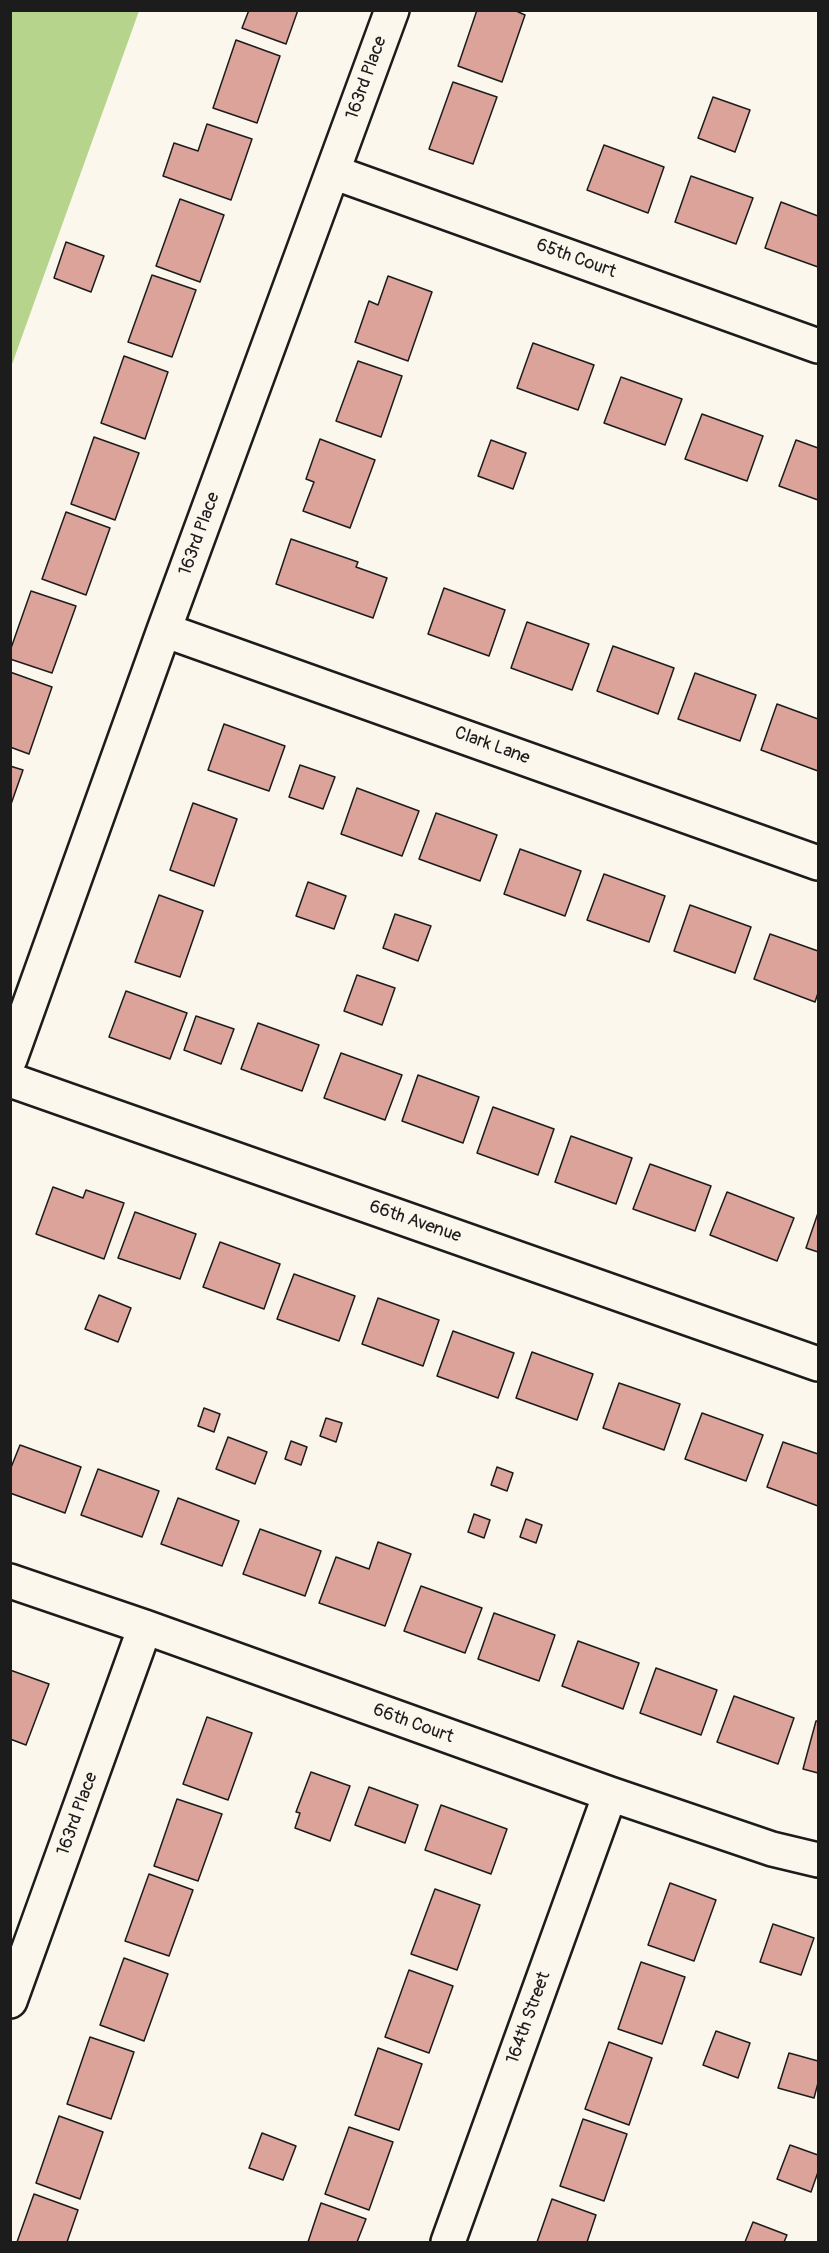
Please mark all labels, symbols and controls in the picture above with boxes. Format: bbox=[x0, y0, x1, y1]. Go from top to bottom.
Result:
street label: 163rd Place bbox=[342, 33, 392, 123]
street label: 65th Court bbox=[533, 235, 619, 283]
street label: 163rd Place bbox=[175, 489, 225, 579]
street label: Clark Lane bbox=[451, 722, 533, 770]
street label: 66th Avenue bbox=[366, 1196, 464, 1248]
street label: 66th Court bbox=[370, 1699, 456, 1749]
street label: 163rd Place bbox=[53, 1769, 103, 1859]
street label: 164th Street bbox=[502, 1969, 556, 2067]

